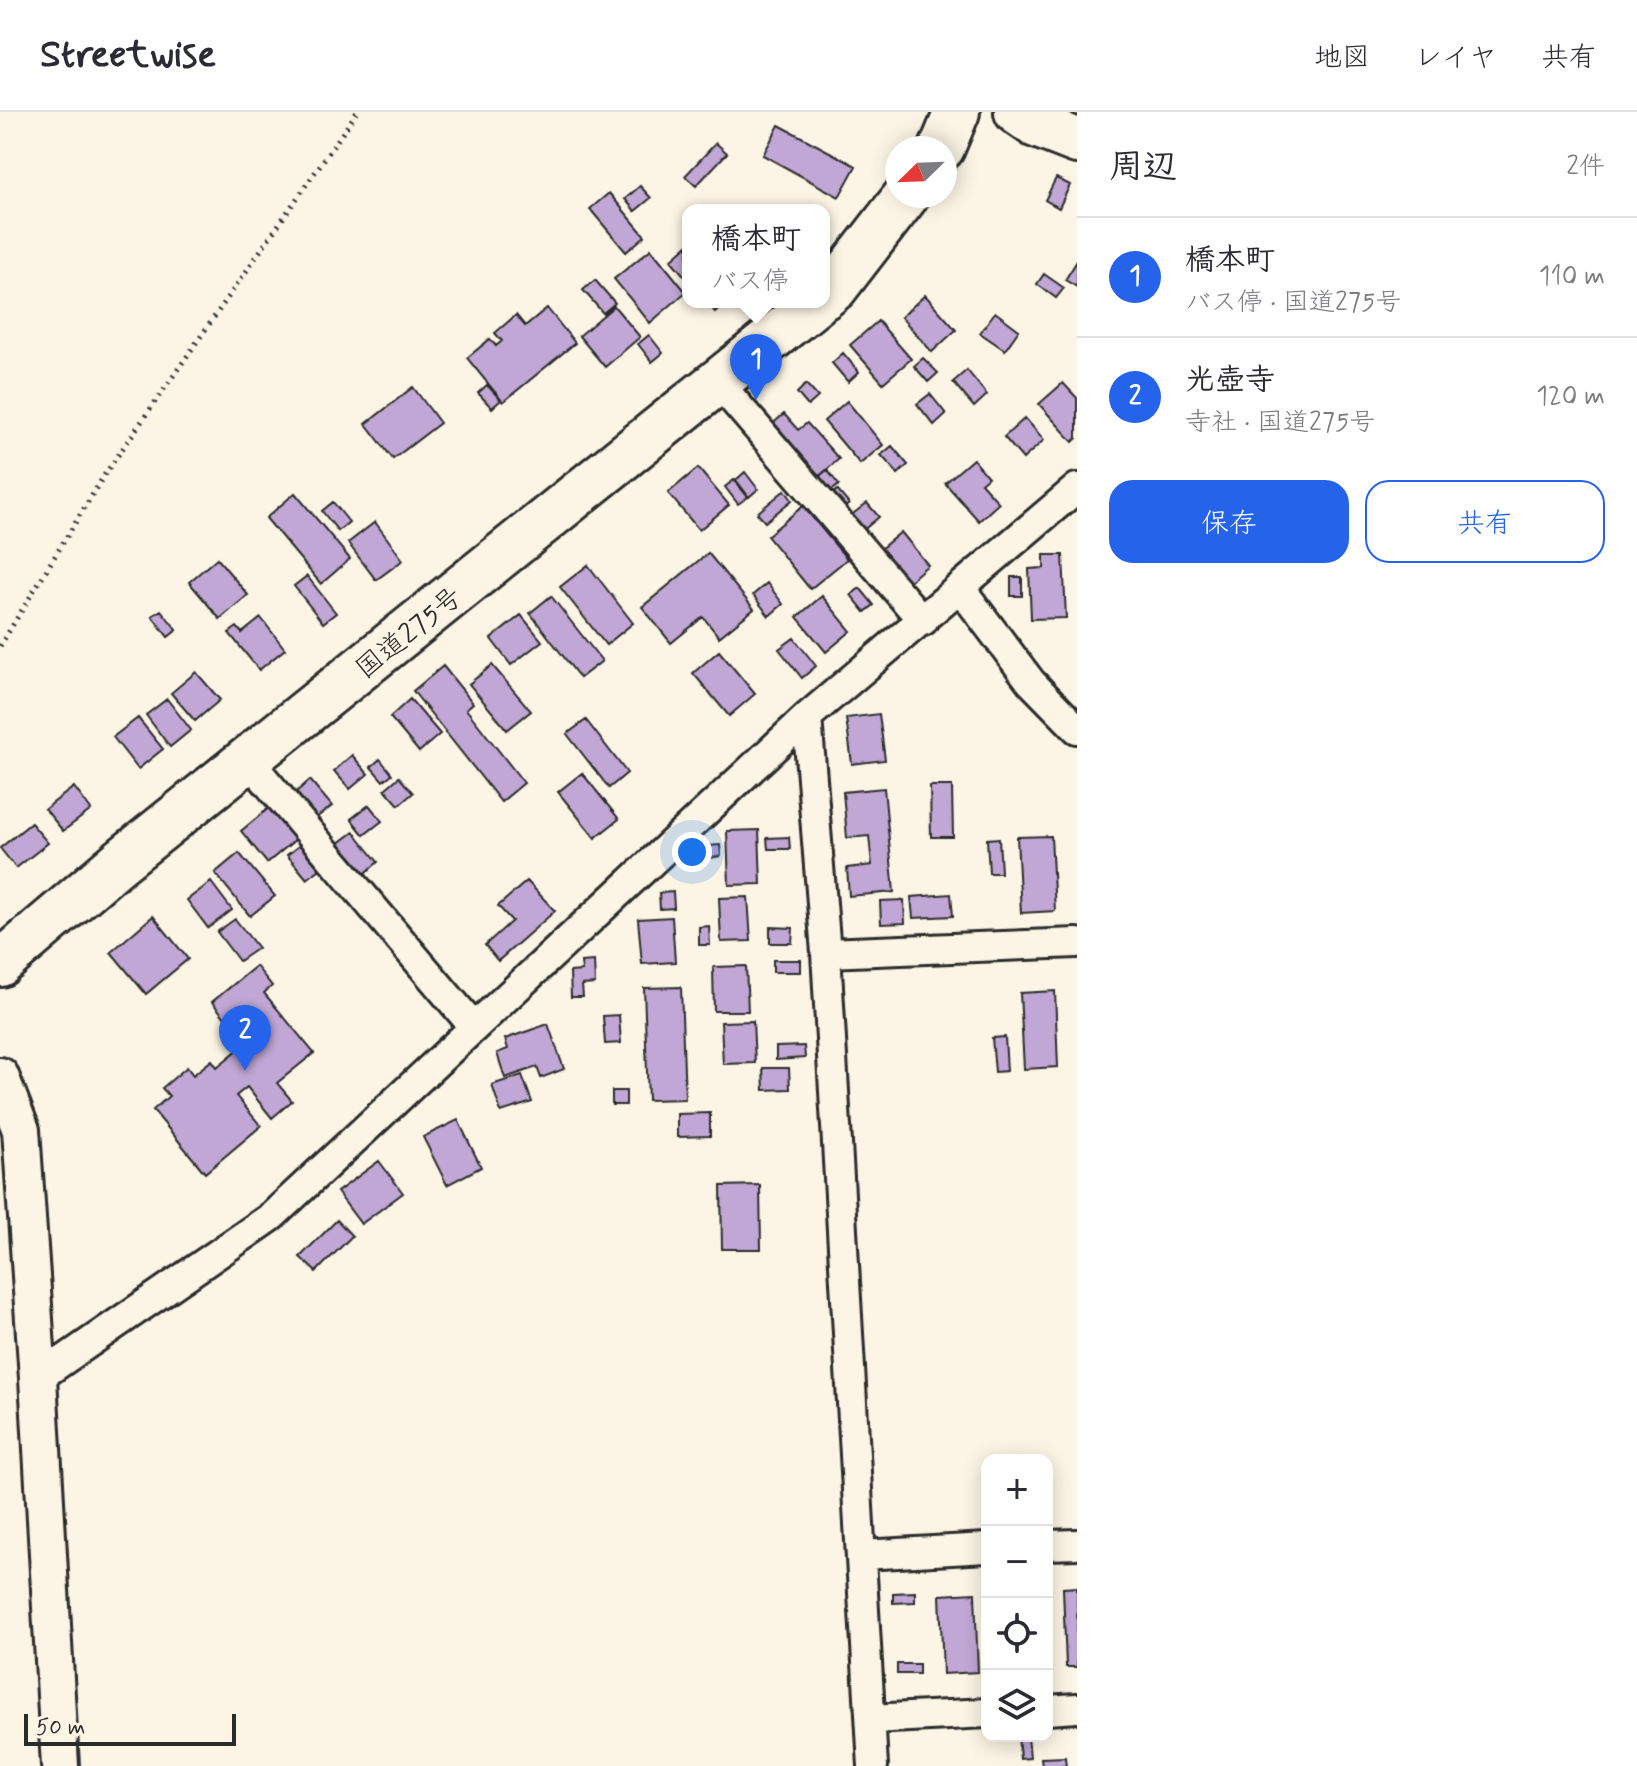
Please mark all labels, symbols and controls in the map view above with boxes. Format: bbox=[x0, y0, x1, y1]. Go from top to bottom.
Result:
text: Streetwise bbox=[40, 31, 216, 80]
text: 地図 bbox=[1314, 40, 1370, 77]
text: レイヤ bbox=[1414, 40, 1497, 77]
text: 共有 bbox=[1541, 40, 1597, 77]
north arrow bbox=[885, 136, 957, 208]
text: 周辺 bbox=[1109, 145, 1177, 190]
text: 2件 bbox=[1566, 150, 1605, 184]
popup bbox=[682, 204, 830, 308]
text: 橋本町 bbox=[711, 220, 801, 259]
text: 橋本町 bbox=[1185, 241, 1275, 280]
text: 1 bbox=[1129, 260, 1141, 294]
text: 110 m bbox=[1539, 260, 1605, 294]
text: バス停 bbox=[711, 265, 789, 299]
text: バス停 · 国道275号 bbox=[1185, 286, 1401, 320]
pin: 1 bbox=[730, 334, 782, 400]
text: 光壺寺 bbox=[1185, 361, 1275, 400]
text: 2 bbox=[1129, 380, 1141, 414]
text: 120 m bbox=[1536, 380, 1605, 414]
text: 寺社 · 国道275号 bbox=[1185, 406, 1375, 440]
button: 保存 bbox=[1109, 480, 1349, 563]
button: 共有 bbox=[1365, 480, 1605, 563]
street label: 国道275号 bbox=[348, 579, 471, 688]
your location bbox=[672, 832, 712, 872]
pin: 2 bbox=[219, 1005, 271, 1071]
map controls bbox=[981, 1454, 1053, 1742]
button: + bbox=[981, 1454, 1053, 1526]
button: − bbox=[981, 1526, 1053, 1598]
button: locate bbox=[981, 1598, 1053, 1670]
button: layers bbox=[981, 1670, 1053, 1742]
scale bar bbox=[24, 1710, 236, 1746]
text: 50 m bbox=[36, 1714, 85, 1742]

